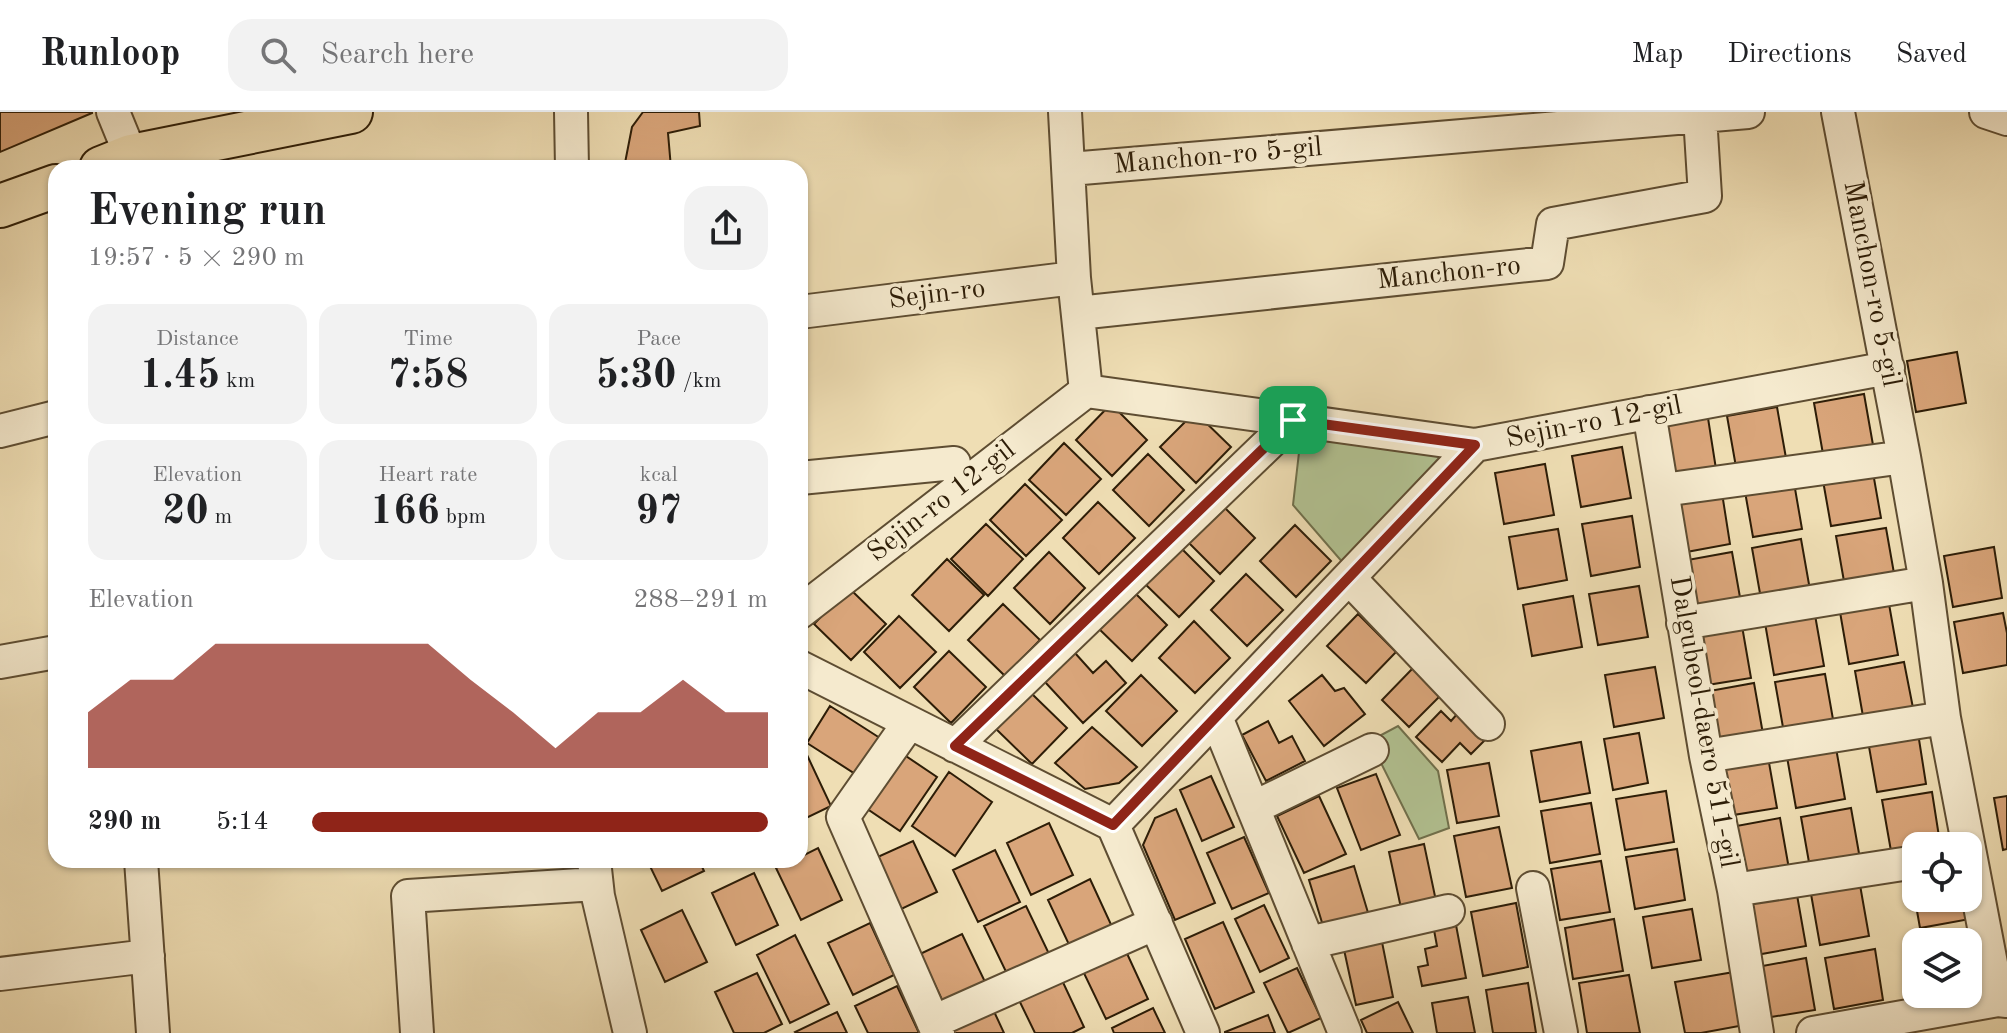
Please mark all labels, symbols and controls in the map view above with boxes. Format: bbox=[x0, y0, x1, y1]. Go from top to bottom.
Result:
search box bbox=[228, 19, 788, 91]
icon: search bbox=[256, 33, 300, 77]
text: Runloop bbox=[40, 36, 180, 74]
text: Search here bbox=[320, 40, 474, 70]
text: Map bbox=[1631, 41, 1683, 69]
text: Directions bbox=[1727, 41, 1852, 69]
text: Saved bbox=[1896, 41, 1967, 69]
street label: Manchon-ro 5-gil bbox=[1113, 134, 1323, 180]
street label: Manchon-ro 5-gil bbox=[1837, 179, 1905, 389]
button: share bbox=[684, 186, 768, 270]
text: Evening run bbox=[88, 190, 326, 234]
text: 19:57 · 5 × 290 m bbox=[88, 245, 305, 271]
street label: Manchon-ro bbox=[1376, 253, 1522, 295]
street label: Sejin-ro bbox=[887, 275, 987, 315]
text: Distance bbox=[156, 328, 239, 350]
text: Time bbox=[403, 328, 453, 350]
text: Pace bbox=[636, 328, 681, 350]
text: 1.45 bbox=[139, 357, 220, 397]
text: 7:58 bbox=[388, 357, 468, 397]
text: 5:30 bbox=[596, 357, 677, 397]
text: km bbox=[220, 370, 255, 392]
text: /km bbox=[677, 370, 722, 392]
pin bbox=[1259, 386, 1327, 454]
street label: Sejin-ro 12-gil bbox=[1504, 392, 1684, 454]
icon: arrive bbox=[1271, 398, 1315, 442]
street label: Sejin-ro 12-gil bbox=[863, 436, 1021, 568]
text: Elevation bbox=[153, 464, 242, 486]
text: Heart rate bbox=[379, 464, 477, 486]
text: kcal bbox=[640, 464, 678, 486]
text: 20 bbox=[162, 493, 209, 533]
text: 166 bbox=[370, 493, 440, 533]
text: 97 bbox=[635, 493, 682, 533]
text: m bbox=[209, 506, 232, 528]
text: bpm bbox=[440, 506, 486, 528]
street label: Dalgubeol-daero 511-gil bbox=[1663, 574, 1743, 870]
text: Elevation bbox=[88, 587, 194, 613]
text: 288–291 m bbox=[633, 587, 768, 613]
text: 290 m bbox=[88, 809, 161, 835]
text: 5:14 bbox=[216, 809, 269, 835]
map controls bbox=[1902, 832, 1982, 1008]
button: locate bbox=[1902, 832, 1982, 912]
button: layers bbox=[1902, 928, 1982, 1008]

